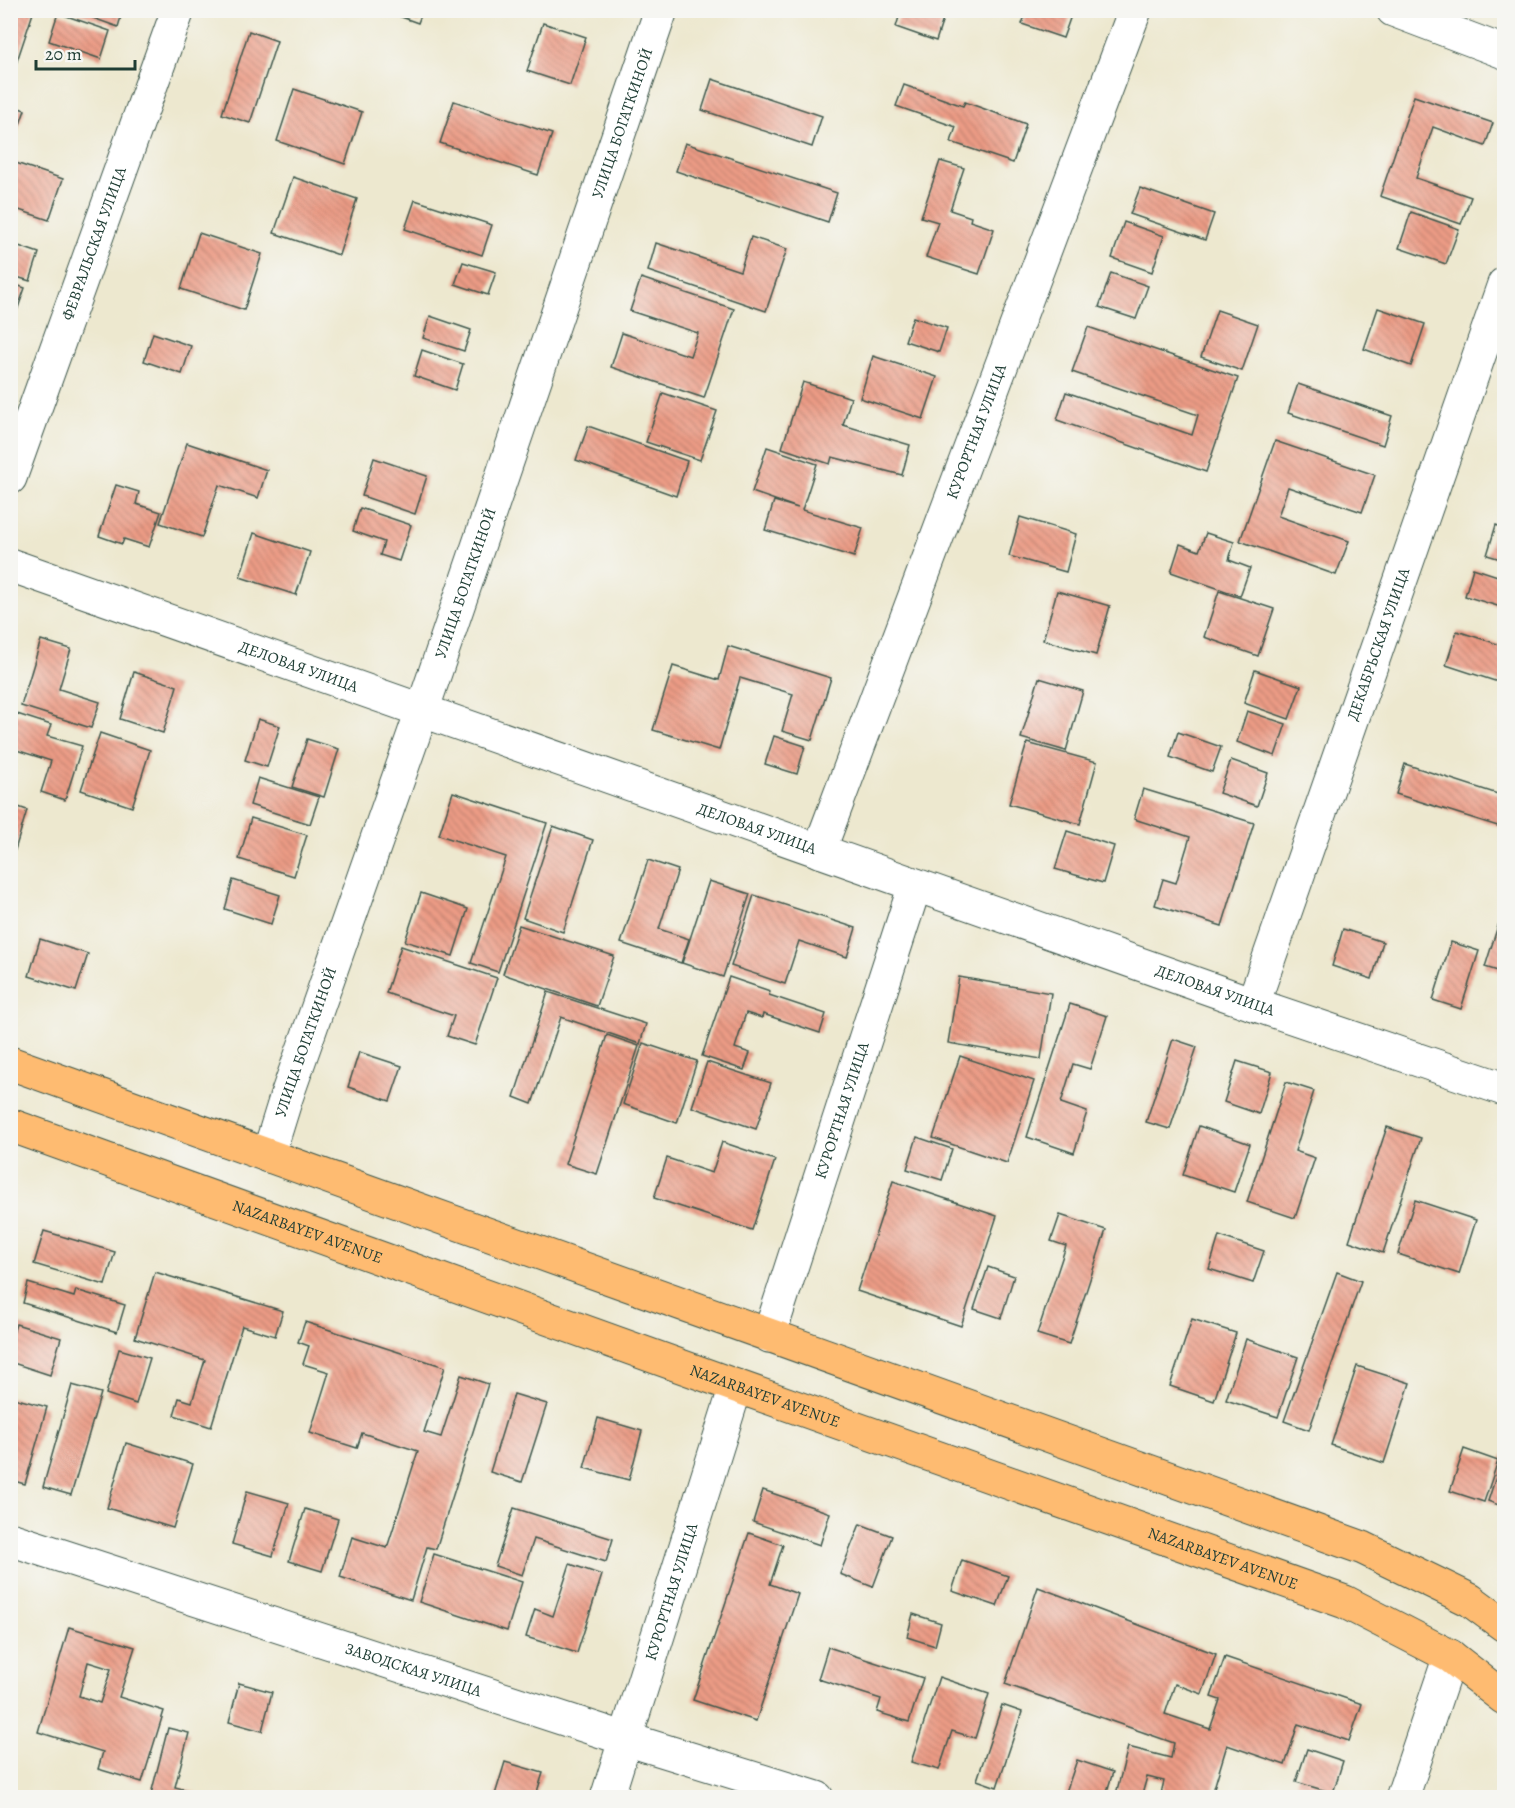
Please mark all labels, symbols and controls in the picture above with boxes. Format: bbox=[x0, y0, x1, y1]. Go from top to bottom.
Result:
scale bar bbox=[36, 33, 135, 71]
text: 20 m bbox=[45, 42, 82, 66]
street label: УЛИЦА БОГАТКИНОЙ bbox=[587, 45, 658, 201]
street label: ФЕВРАЛЬСКАЯ УЛИЦА bbox=[56, 163, 132, 324]
street label: КУРОРТНАЯ УЛИЦА bbox=[941, 360, 1012, 502]
street label: УЛИЦА БОГАТКИНОЙ bbox=[430, 505, 501, 661]
street label: ДЕКАБРЬСКАЯ УЛИЦА bbox=[1342, 564, 1415, 724]
street label: ДЕЛОВАЯ УЛИЦА bbox=[236, 636, 362, 698]
street label: ДЕЛОВАЯ УЛИЦА bbox=[694, 798, 820, 860]
street label: ДЕЛОВАЯ УЛИЦА bbox=[1152, 959, 1278, 1022]
street label: УЛИЦА БОГАТКИНОЙ bbox=[270, 964, 342, 1120]
street label: КУРОРТНАЯ УЛИЦА bbox=[809, 1038, 875, 1182]
street label: NAZARBAYEV AVENUE bbox=[229, 1195, 385, 1269]
street label: NAZARBAYEV AVENUE bbox=[687, 1359, 843, 1433]
street label: КУРОРТНАЯ УЛИЦА bbox=[640, 1520, 704, 1663]
street label: NAZARBAYEV AVENUE bbox=[1145, 1522, 1301, 1595]
street label: ЗАВОДСКАЯ УЛИЦА bbox=[342, 1637, 485, 1703]

